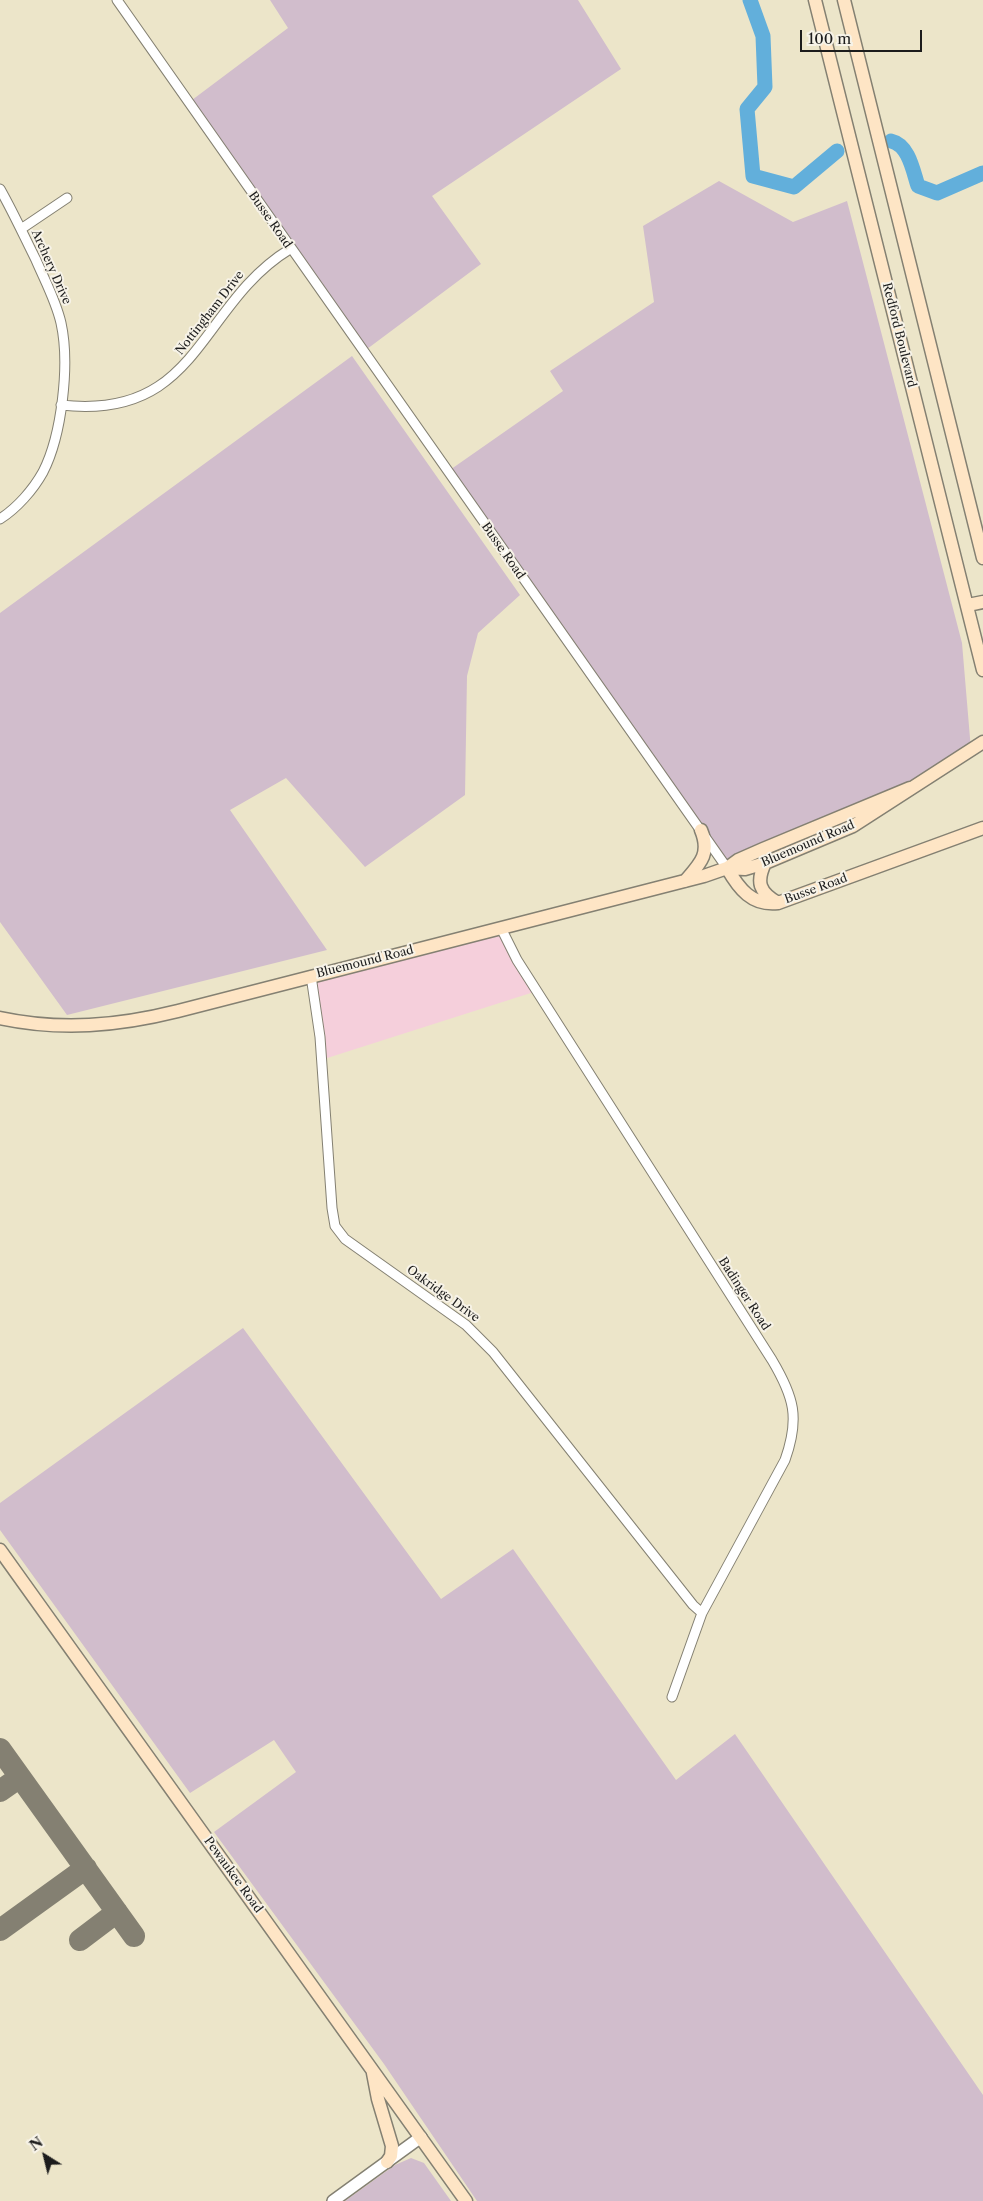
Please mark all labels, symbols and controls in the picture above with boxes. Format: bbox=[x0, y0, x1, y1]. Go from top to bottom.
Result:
scale bar bbox=[803, 20, 926, 52]
text: 100 m bbox=[808, 29, 851, 48]
street label: Busse Road bbox=[245, 189, 295, 251]
street label: Archery Drive bbox=[28, 227, 74, 307]
street label: Nottingham Drive bbox=[173, 268, 247, 358]
street label: Redford Boulevard bbox=[879, 281, 919, 389]
street label: Busse Road bbox=[478, 520, 528, 582]
street label: Bluemound Road bbox=[759, 818, 857, 870]
street label: Busse Road bbox=[783, 871, 849, 907]
street label: Bluemound Road bbox=[315, 943, 415, 981]
street label: Badinger Road bbox=[715, 1255, 773, 1333]
street label: Oakridge Drive bbox=[404, 1263, 482, 1325]
street label: Pewaukee Road bbox=[201, 1834, 265, 1916]
north arrow bbox=[20, 2131, 70, 2181]
text: N bbox=[26, 2133, 46, 2155]

